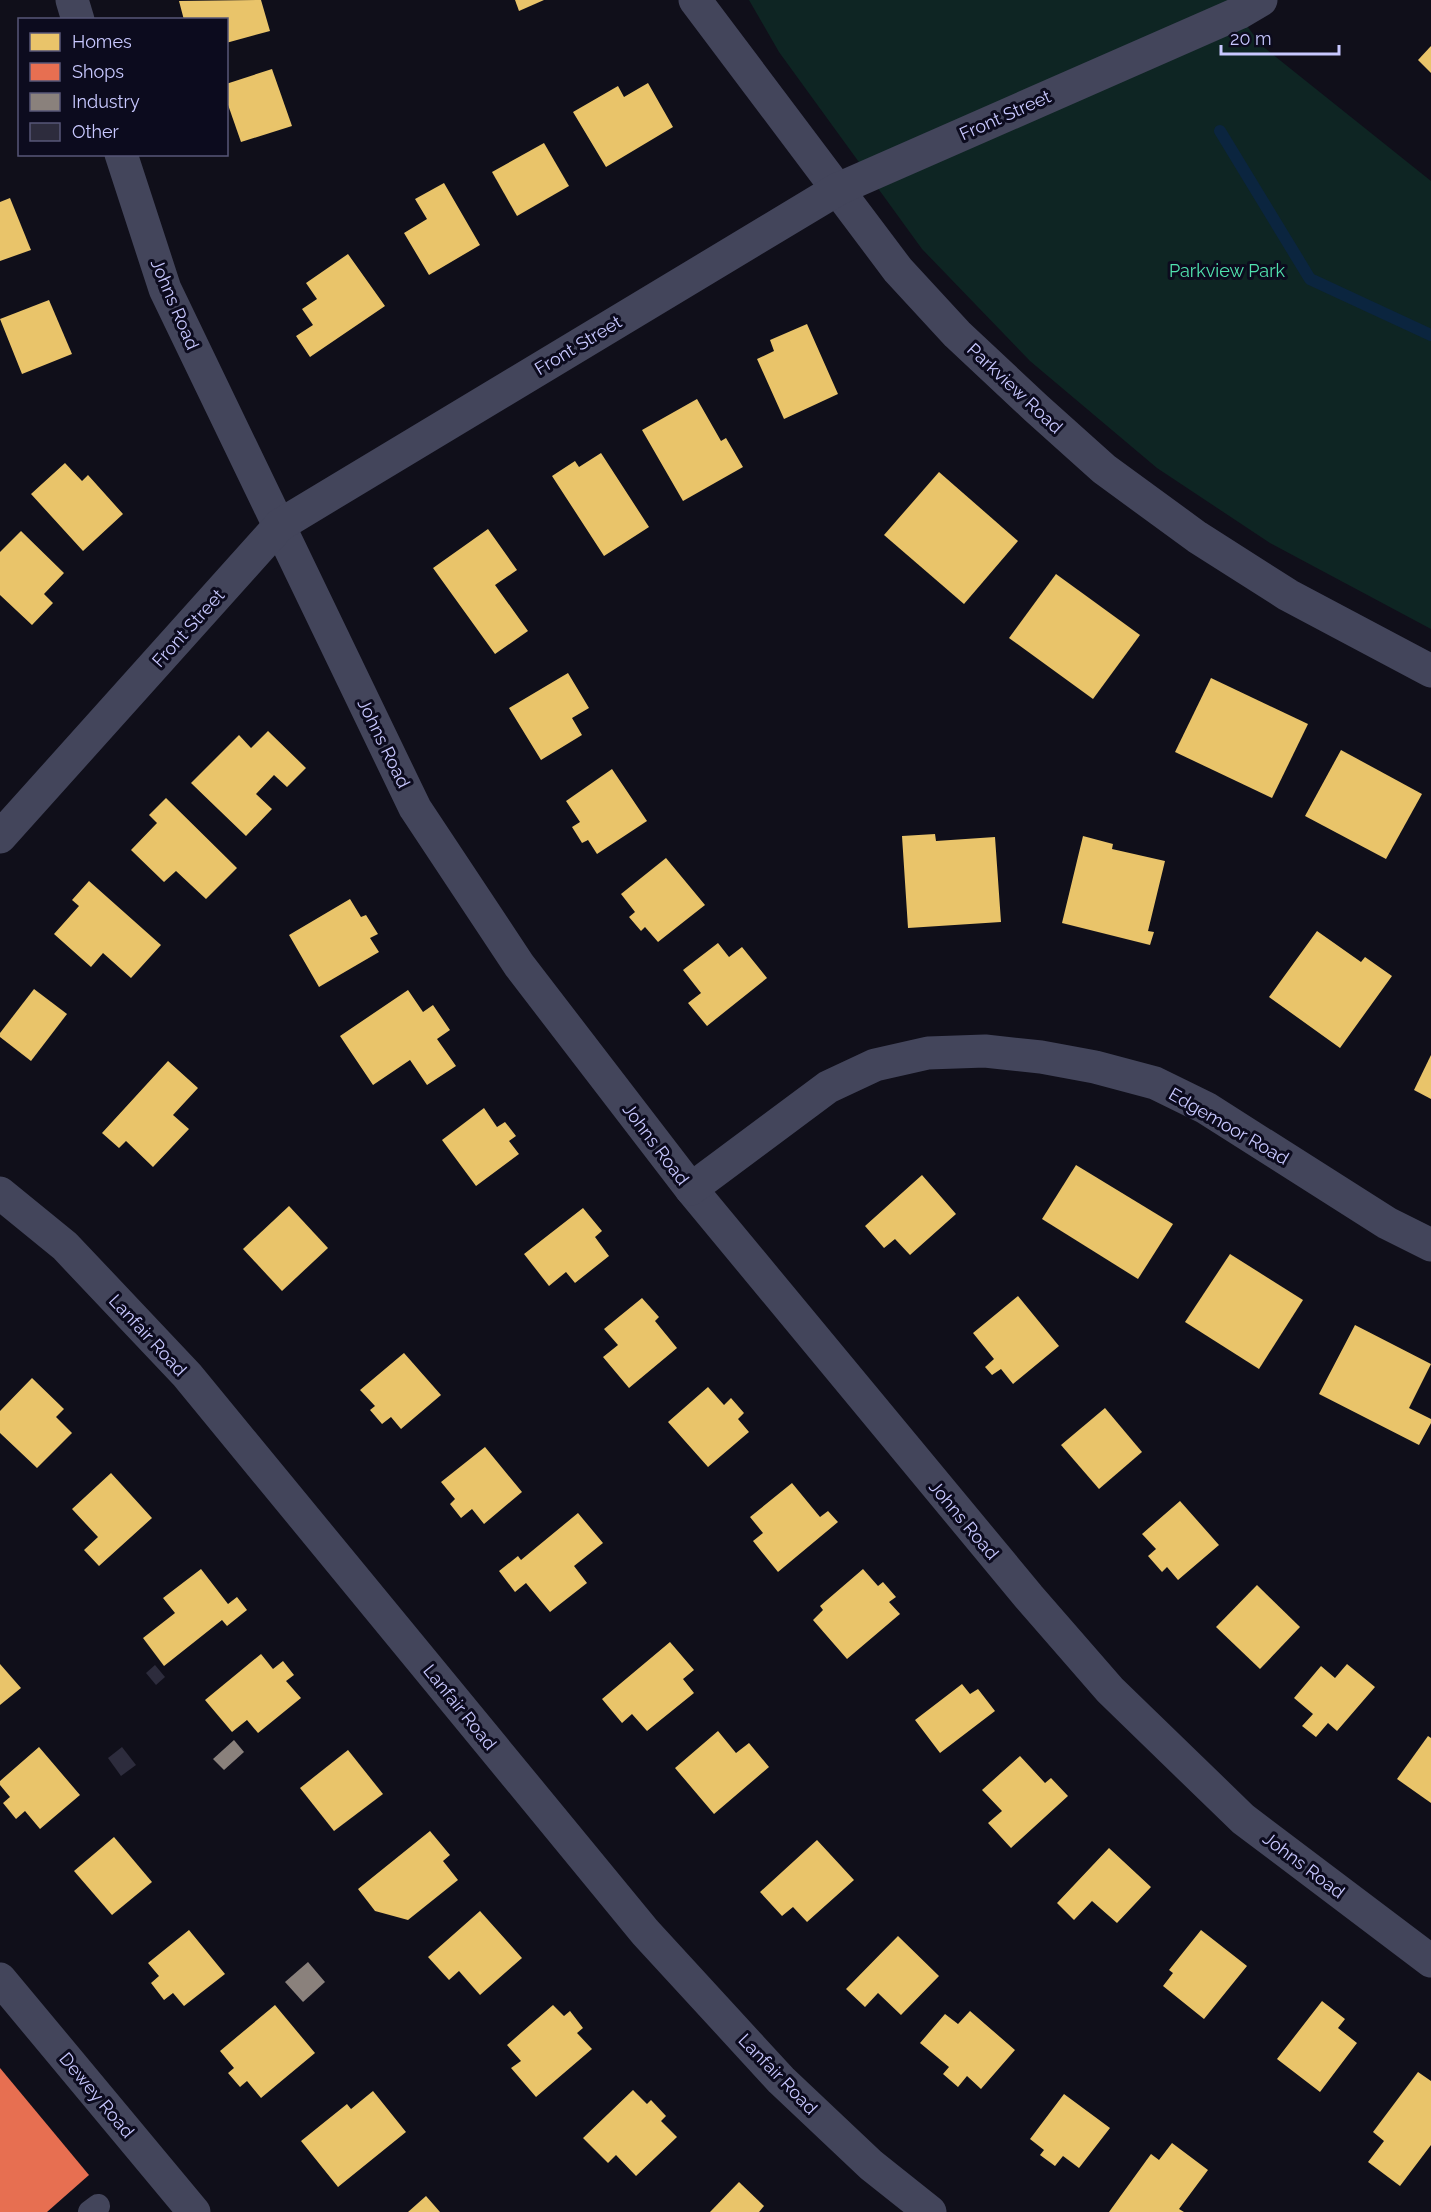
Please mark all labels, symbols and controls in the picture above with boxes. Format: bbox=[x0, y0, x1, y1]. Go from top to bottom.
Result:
legend bbox=[18, 18, 228, 156]
scale bar bbox=[1221, 18, 1340, 56]
text: 20 m bbox=[1230, 28, 1272, 49]
text: Homes bbox=[72, 31, 132, 52]
text: Shops bbox=[72, 61, 124, 82]
street label: Front Street bbox=[956, 86, 1054, 144]
text: Industry bbox=[72, 91, 140, 112]
text: Other bbox=[72, 121, 120, 142]
street label: Johns Road bbox=[146, 255, 204, 353]
park label: Parkview Park bbox=[1169, 260, 1285, 281]
street label: Front Street bbox=[531, 311, 625, 379]
street label: Parkview Road bbox=[963, 339, 1067, 437]
street label: Front Street bbox=[148, 585, 228, 671]
street label: Johns Road bbox=[353, 695, 415, 791]
street label: Edgemoor Road bbox=[1165, 1083, 1293, 1169]
street label: Johns Road bbox=[619, 1099, 693, 1189]
street label: Lanfair Road bbox=[105, 1290, 191, 1380]
street label: Johns Road bbox=[925, 1476, 1003, 1564]
street label: Lanfair Road bbox=[419, 1660, 501, 1754]
street label: Johns Road bbox=[1259, 1828, 1349, 1902]
street label: Lanfair Road bbox=[734, 2029, 822, 2119]
street label: Dewey Road bbox=[55, 2048, 139, 2142]

